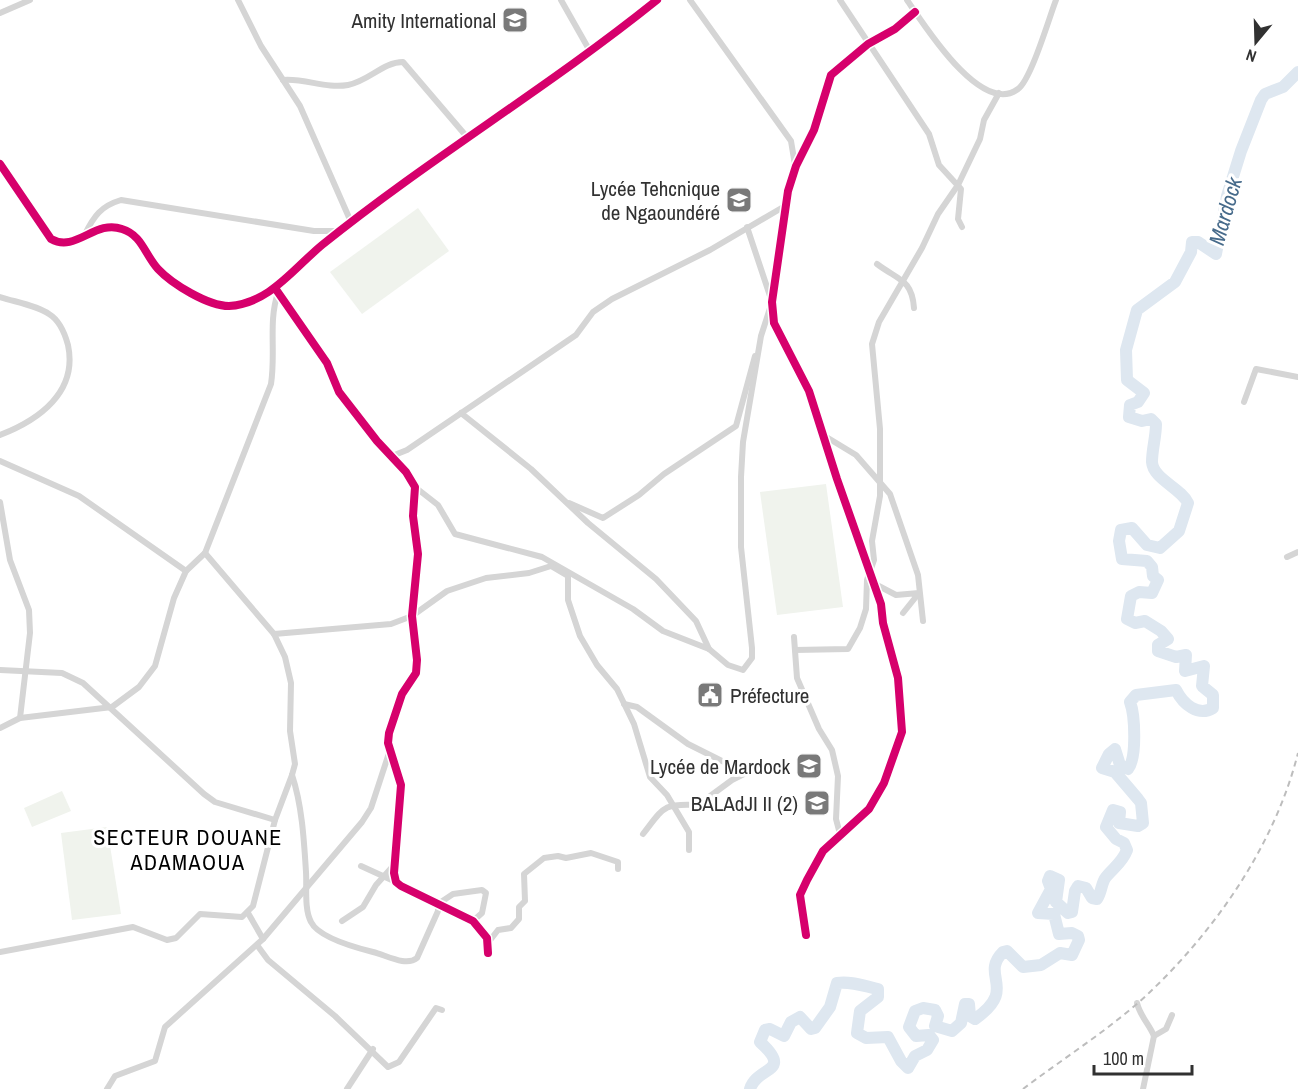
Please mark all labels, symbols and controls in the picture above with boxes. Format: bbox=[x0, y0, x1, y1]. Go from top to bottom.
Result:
school or university icon: Amity International bbox=[500, 5, 530, 35]
place label: Amity International bbox=[350, 6, 496, 35]
north arrow bbox=[1226, 12, 1286, 72]
text: N bbox=[1243, 44, 1259, 68]
water label: Mardock bbox=[1201, 173, 1249, 248]
place label: Lycée Tehcnique de Ngaoundéré bbox=[591, 174, 720, 227]
school or university icon: Lycée Tehcnique de Ngaoundéré bbox=[724, 185, 754, 215]
public building icon: Préfecture bbox=[695, 680, 725, 710]
place label: Préfecture bbox=[730, 681, 809, 710]
school or university icon: Lycée de Mardock bbox=[794, 751, 824, 781]
place label: Lycée de Mardock bbox=[650, 752, 790, 781]
school or university icon: BALAdJI II (2) bbox=[802, 788, 832, 818]
place label: BALAdJI II (2) bbox=[691, 789, 798, 818]
district label: SECTEUR DOUANE ADAMAOUA bbox=[93, 822, 283, 877]
scale bar bbox=[1094, 1038, 1192, 1076]
text: 100 m bbox=[1103, 1046, 1144, 1071]

